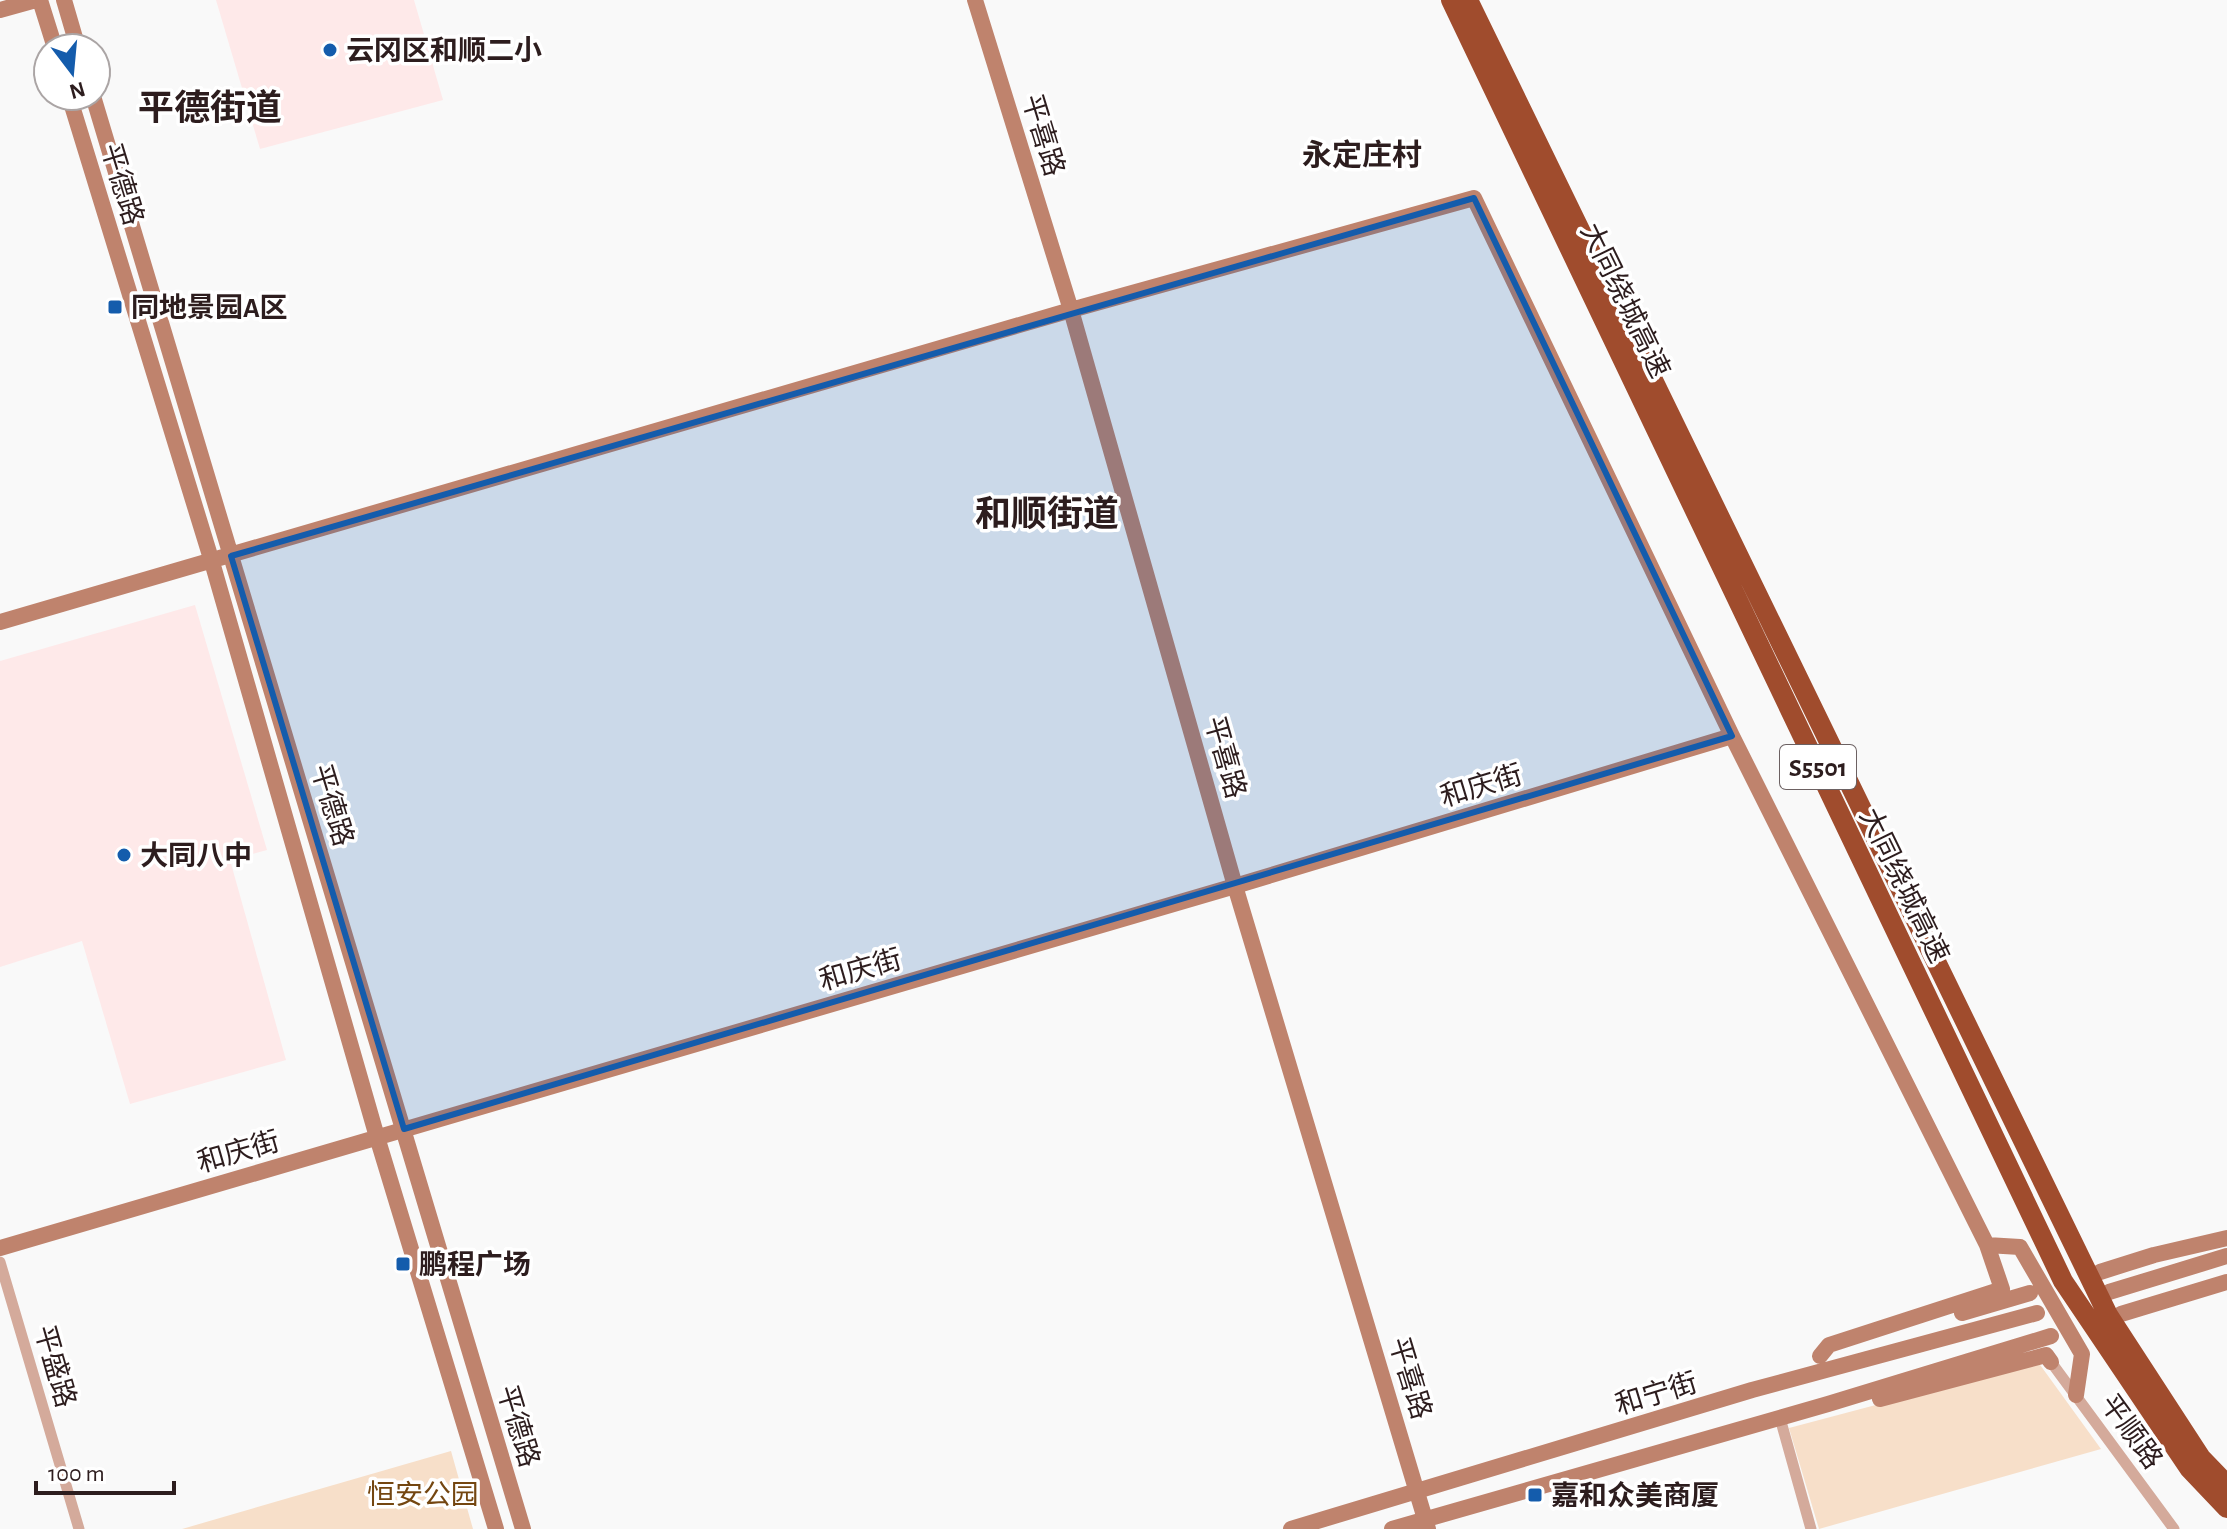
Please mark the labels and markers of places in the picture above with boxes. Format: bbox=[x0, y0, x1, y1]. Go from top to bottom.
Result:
place label: 云冈区和顺二小 bbox=[346, 36, 542, 66]
marker: 云冈区和顺二小 bbox=[321, 41, 339, 59]
place label: 同地景园A区 bbox=[131, 293, 288, 323]
marker: 同地景园A区 bbox=[106, 298, 124, 316]
place label: 大同八中 bbox=[140, 841, 252, 871]
marker: 大同八中 bbox=[115, 846, 133, 864]
place label: 鹏程广场 bbox=[419, 1249, 531, 1280]
marker: 鹏程广场 bbox=[394, 1255, 412, 1273]
place label: 嘉和众美商厦 bbox=[1551, 1480, 1719, 1511]
marker: 嘉和众美商厦 bbox=[1526, 1486, 1544, 1504]

